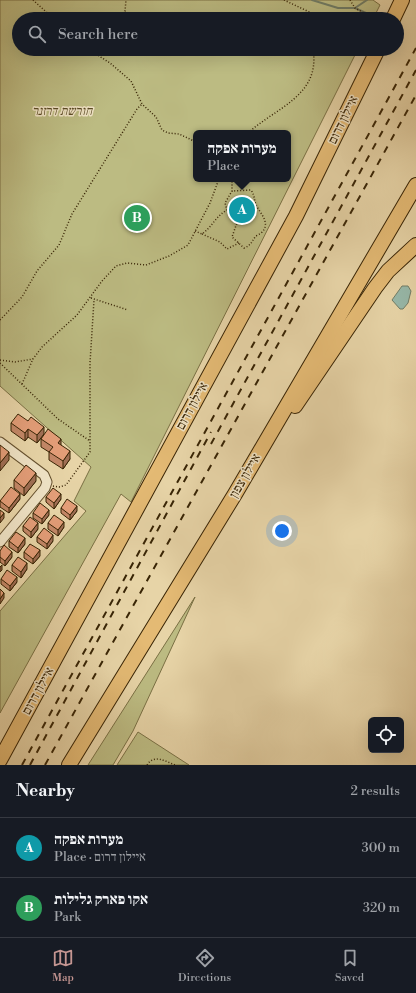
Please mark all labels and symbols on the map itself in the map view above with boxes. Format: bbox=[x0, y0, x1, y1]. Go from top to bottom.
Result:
street label: איילון דרום bbox=[324, 93, 362, 147]
park label: חורשת דרזנר bbox=[32, 103, 94, 119]
pin: A bbox=[229, 195, 255, 225]
pin: B bbox=[124, 203, 150, 233]
street label: איילון דרום bbox=[172, 379, 212, 433]
street label: איילון צפון bbox=[226, 451, 264, 501]
your location bbox=[272, 521, 292, 541]
street label: איילון דרום bbox=[18, 664, 58, 718]

